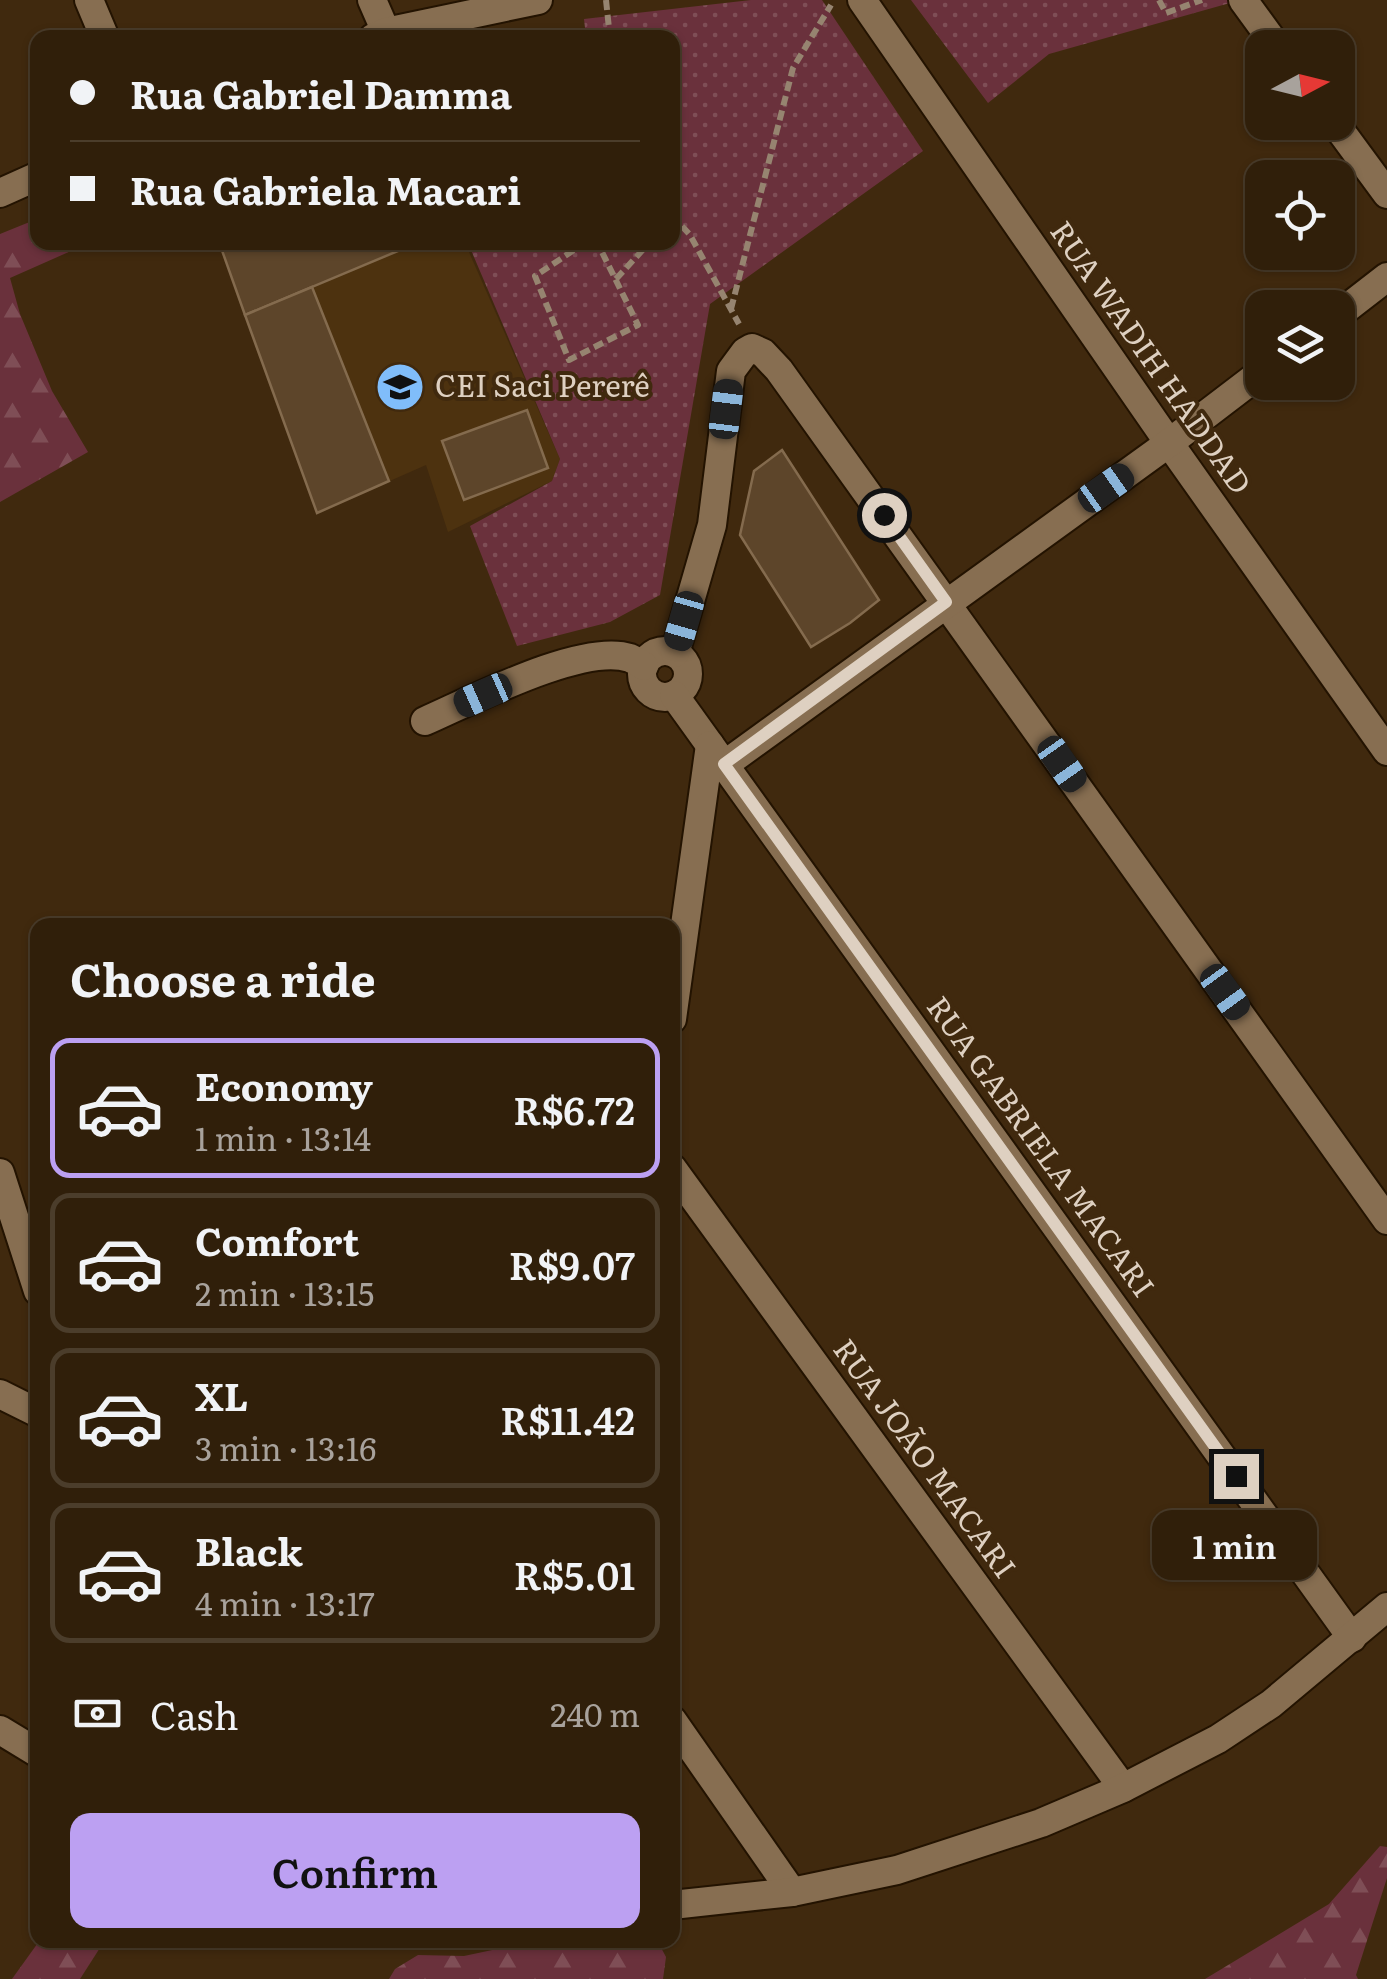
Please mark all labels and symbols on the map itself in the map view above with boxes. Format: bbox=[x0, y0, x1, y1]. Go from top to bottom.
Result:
north arrow bbox=[1245, 30, 1355, 140]
street label: RUA WADIH HADDAD bbox=[1041, 211, 1264, 502]
school or university icon: CEI Saci Pererê bbox=[374, 361, 426, 413]
place label: CEI Saci Pererê bbox=[435, 362, 650, 406]
car bbox=[707, 377, 745, 441]
car bbox=[1073, 459, 1139, 517]
route start bbox=[862, 493, 907, 538]
car bbox=[661, 588, 707, 654]
car bbox=[449, 669, 517, 721]
car bbox=[1033, 731, 1091, 797]
car bbox=[1195, 959, 1255, 1025]
street label: RUA GABRIELA MACARI bbox=[918, 986, 1167, 1305]
street label: RUA JOÃO MACARI bbox=[824, 1328, 1028, 1586]
route end bbox=[1214, 1454, 1259, 1499]
callout: 1 min bbox=[1154, 1511, 1318, 1581]

